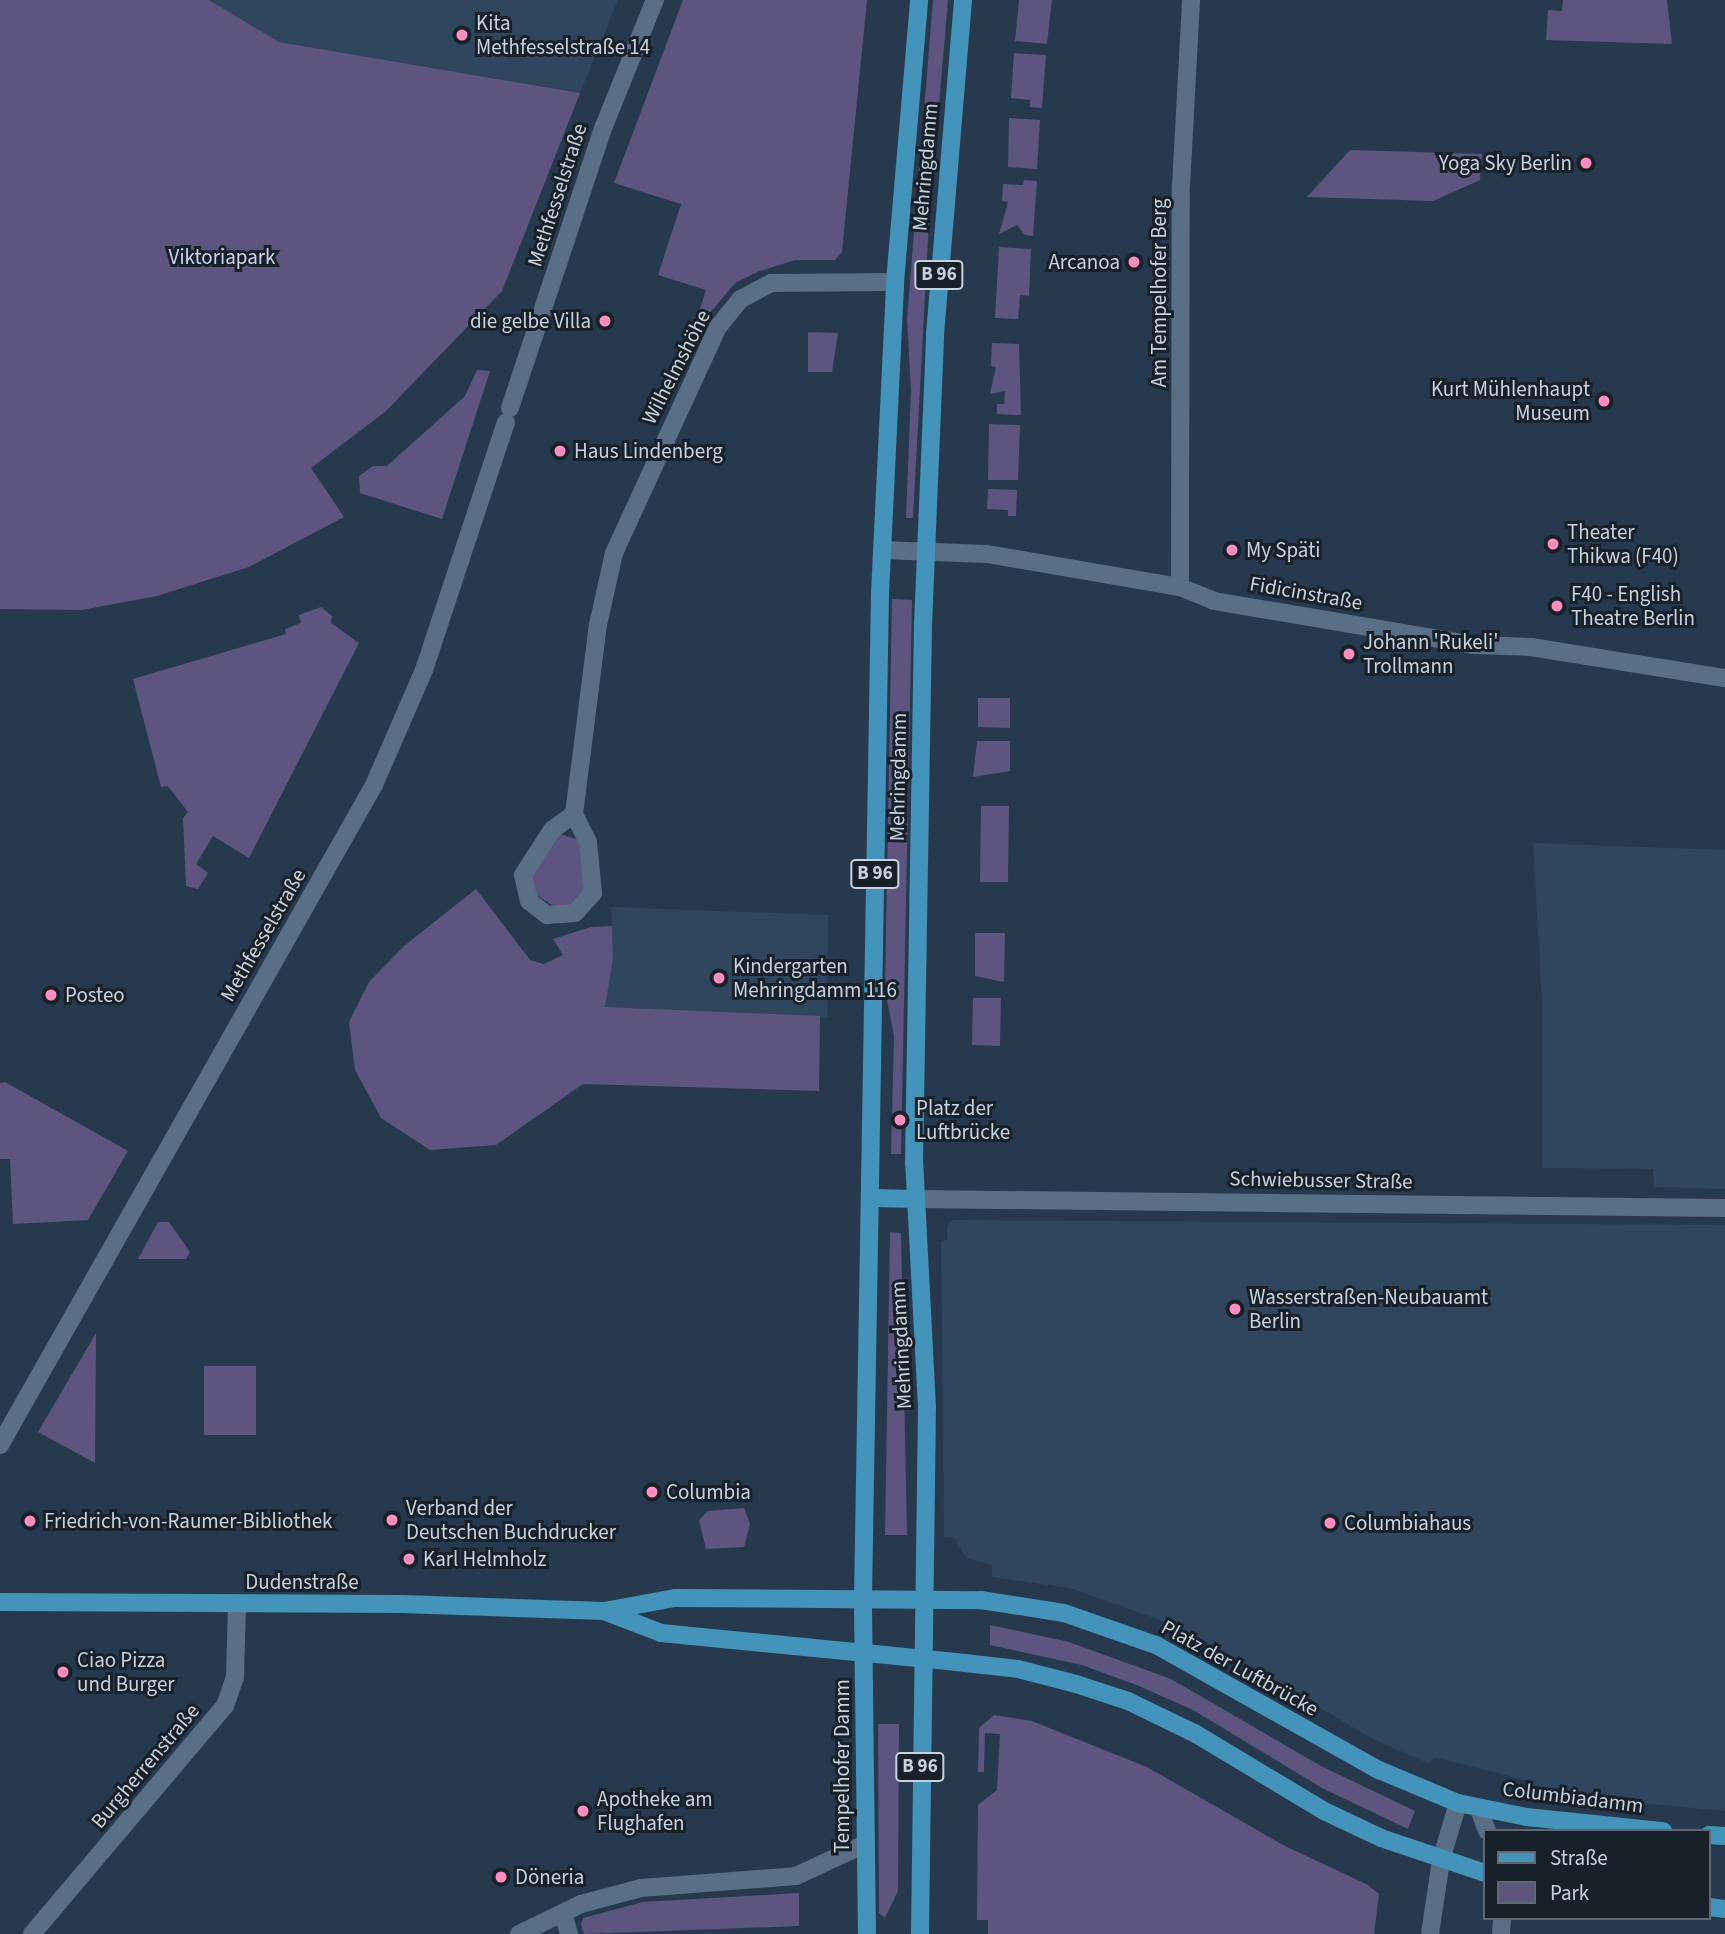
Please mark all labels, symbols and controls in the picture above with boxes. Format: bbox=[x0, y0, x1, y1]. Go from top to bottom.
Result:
place label: Kita Methfesselstraße 14 bbox=[476, 10, 650, 60]
marker: Kita Methfesselstraße 14 bbox=[454, 27, 470, 43]
street label: Mehringdamm bbox=[907, 102, 943, 232]
street label: Methfesselstraße bbox=[522, 120, 592, 270]
place label: Yoga Sky Berlin bbox=[1439, 150, 1572, 176]
marker: Yoga Sky Berlin bbox=[1578, 155, 1594, 171]
street label: Am Tempelhofer Berg bbox=[1146, 198, 1172, 388]
park label: Viktoriapark bbox=[169, 244, 275, 270]
place label: Arcanoa bbox=[1048, 249, 1120, 275]
marker: Arcanoa bbox=[1126, 254, 1142, 270]
road number: B 96 bbox=[913, 260, 965, 290]
street label: Wilhelmshöhe bbox=[636, 306, 716, 428]
place label: die gelbe Villa bbox=[470, 308, 591, 334]
marker: die gelbe Villa bbox=[597, 313, 613, 329]
place label: Kurt Mühlenhaupt Museum bbox=[1431, 376, 1590, 426]
marker: Kurt Mühlenhaupt Museum bbox=[1596, 393, 1612, 409]
place label: Haus Lindenberg bbox=[574, 438, 723, 464]
marker: Haus Lindenberg bbox=[552, 443, 568, 459]
place label: Theater Thikwa (F40) bbox=[1567, 519, 1679, 569]
marker: Theater Thikwa (F40) bbox=[1545, 536, 1561, 552]
place label: My Späti bbox=[1246, 537, 1320, 563]
marker: My Späti bbox=[1224, 542, 1240, 558]
street label: Fidicinstraße bbox=[1248, 571, 1364, 615]
place label: F40 - English Theatre Berlin bbox=[1571, 581, 1695, 631]
marker: F40 - English Theatre Berlin bbox=[1549, 598, 1565, 614]
place label: Johann 'Rukeli' Trollmann bbox=[1363, 629, 1498, 679]
marker: Johann 'Rukeli' Trollmann bbox=[1341, 646, 1357, 662]
street label: Mehringdamm bbox=[884, 713, 912, 841]
road number: B 96 bbox=[849, 859, 901, 890]
street label: Methfesselstraße bbox=[215, 864, 311, 1006]
place label: Kindergarten Mehringdamm 116 bbox=[733, 953, 897, 1003]
marker: Kindergarten Mehringdamm 116 bbox=[711, 970, 727, 986]
place label: Posteo bbox=[65, 982, 125, 1008]
marker: Posteo bbox=[43, 987, 59, 1003]
place label: Platz der Luftbrücke bbox=[916, 1095, 1010, 1145]
marker: Platz der Luftbrücke bbox=[890, 1110, 910, 1130]
street label: Schwiebusser Straße bbox=[1229, 1166, 1413, 1194]
street label: Mehringdamm bbox=[885, 1280, 917, 1410]
place label: Wasserstraßen-Neubauamt Berlin bbox=[1249, 1284, 1488, 1334]
marker: Wasserstraßen-Neubauamt Berlin bbox=[1227, 1301, 1243, 1317]
place label: Columbia bbox=[666, 1479, 751, 1505]
marker: Columbia bbox=[644, 1484, 660, 1500]
place label: Verband der Deutschen Buchdrucker bbox=[406, 1495, 616, 1545]
place label: Friedrich-von-Raumer-Bibliothek bbox=[44, 1508, 332, 1534]
place label: Columbiahaus bbox=[1344, 1510, 1471, 1536]
marker: Verband der Deutschen Buchdrucker bbox=[384, 1512, 400, 1528]
marker: Friedrich-von-Raumer-Bibliothek bbox=[22, 1513, 38, 1529]
marker: Columbiahaus bbox=[1322, 1515, 1338, 1531]
place label: Karl Helmholz bbox=[423, 1546, 547, 1572]
marker: Karl Helmholz bbox=[401, 1551, 417, 1567]
street label: Dudenstraße bbox=[245, 1569, 359, 1595]
street label: Platz der Luftbrücke bbox=[1157, 1614, 1323, 1722]
place label: Ciao Pizza und Burger bbox=[77, 1647, 175, 1697]
marker: Ciao Pizza und Burger bbox=[55, 1664, 71, 1680]
street label: Tempelhofer Damm bbox=[829, 1679, 855, 1853]
street label: Burgherrenstraße bbox=[86, 1699, 204, 1833]
road number: B 96 bbox=[894, 1751, 946, 1782]
street label: Columbiadamm bbox=[1501, 1776, 1645, 1818]
place label: Apotheke am Flughafen bbox=[597, 1786, 713, 1836]
marker: Apotheke am Flughafen bbox=[575, 1803, 591, 1819]
legend bbox=[1484, 1829, 1711, 1920]
text: Straße bbox=[1550, 1843, 1608, 1873]
place label: Döneria bbox=[515, 1864, 584, 1890]
marker: Döneria bbox=[493, 1869, 509, 1885]
text: Park bbox=[1550, 1878, 1589, 1908]

